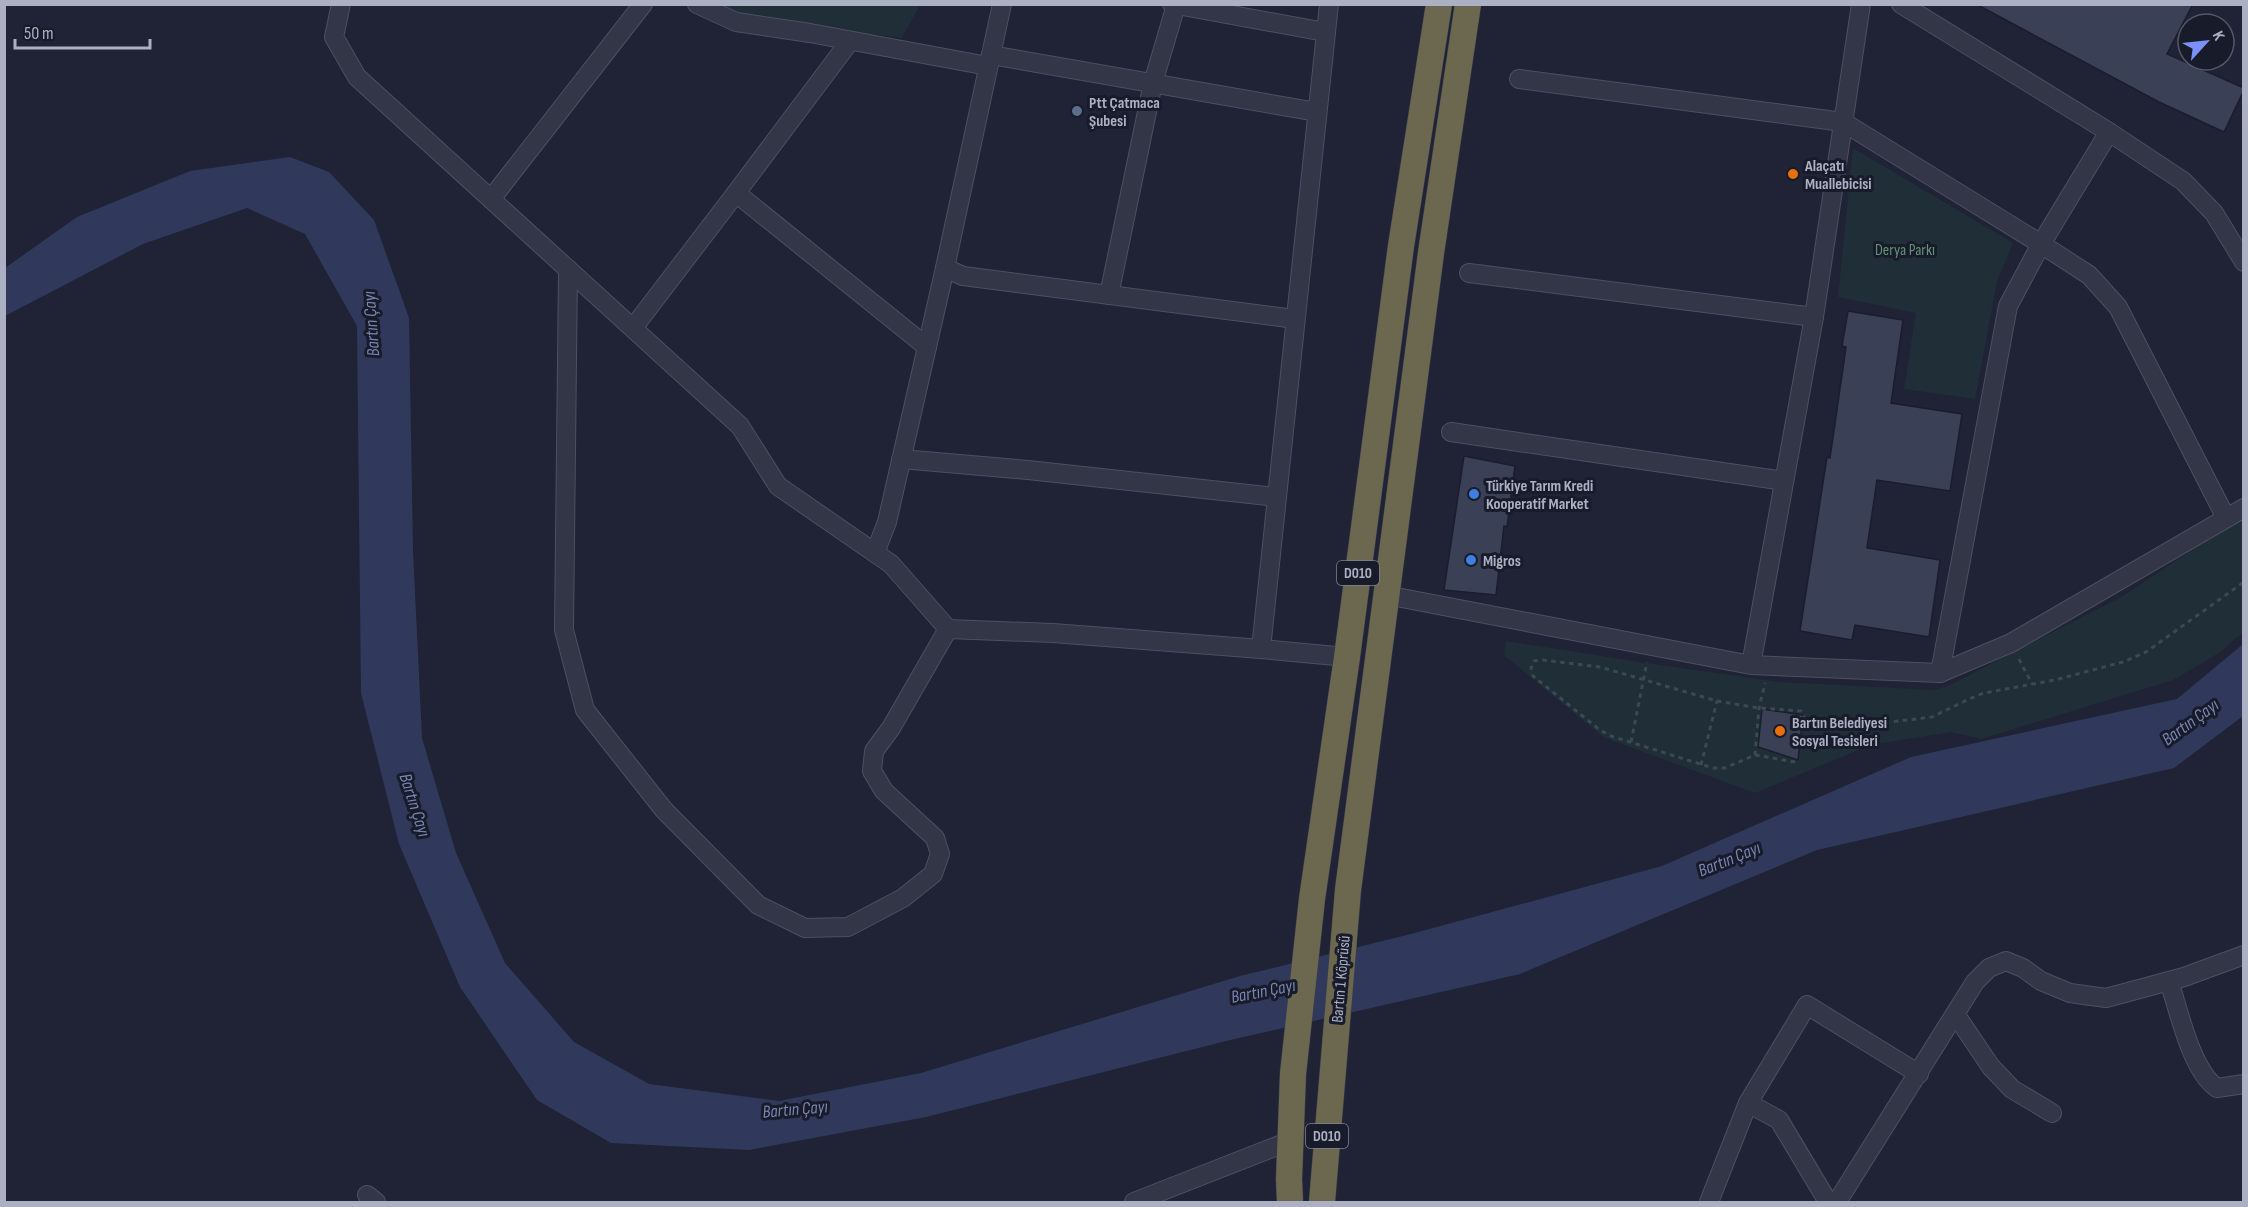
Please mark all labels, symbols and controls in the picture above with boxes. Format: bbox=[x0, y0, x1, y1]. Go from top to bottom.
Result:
scale bar bbox=[15, 12, 150, 50]
north arrow bbox=[2176, 12, 2236, 72]
text: 50 m bbox=[24, 23, 54, 44]
text: K bbox=[2208, 28, 2228, 44]
place label: Ptt Çatmaca Şubesi bbox=[1089, 94, 1160, 131]
marker: Ptt Çatmaca Şubesi bbox=[1070, 104, 1084, 118]
place label: Alaçatı Muallebicisi bbox=[1804, 157, 1872, 194]
marker: Alaçatı Muallebicisi bbox=[1786, 167, 1800, 181]
park label: Derya Parkı bbox=[1875, 241, 1935, 260]
water label: Bartın Çayı bbox=[359, 290, 384, 357]
place label: Türkiye Tarım Kredi Kooperatif Market bbox=[1486, 477, 1593, 514]
marker: Türkiye Tarım Kredi Kooperatif Market bbox=[1467, 487, 1481, 501]
place label: Migros bbox=[1483, 552, 1521, 571]
marker: Migros bbox=[1464, 553, 1478, 567]
road number: D010 bbox=[1337, 561, 1379, 585]
water label: Bartın Çayı bbox=[2158, 694, 2223, 750]
place label: Bartın Belediyesi Sosyal Tesisleri bbox=[1792, 714, 1887, 751]
marker: Bartın Belediyesi Sosyal Tesisleri bbox=[1773, 724, 1787, 738]
water label: Bartın Çayı bbox=[394, 771, 435, 840]
water label: Bartın Çayı bbox=[1695, 837, 1764, 881]
street label: Bartın 1 Köprüsü bbox=[1328, 935, 1355, 1024]
water label: Bartın Çayı bbox=[1229, 975, 1298, 1008]
water label: Bartın Çayı bbox=[762, 1096, 829, 1123]
road number: D010 bbox=[1306, 1124, 1348, 1148]

